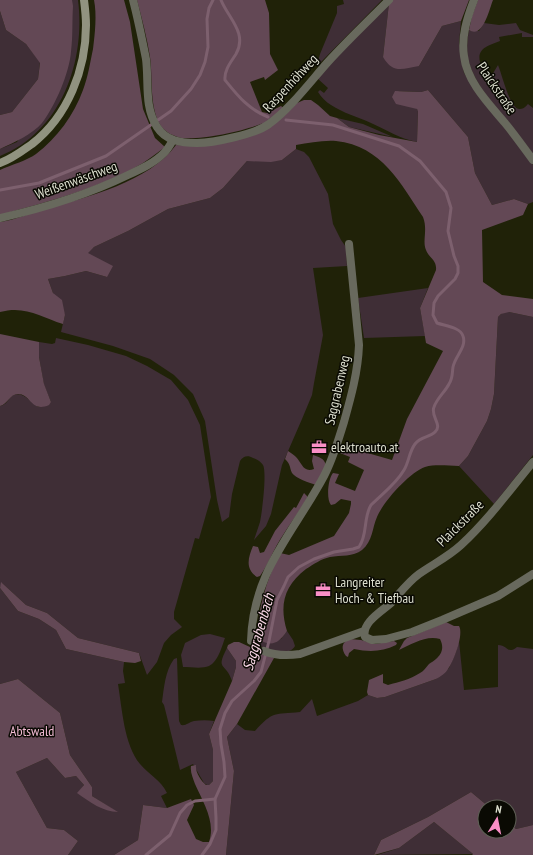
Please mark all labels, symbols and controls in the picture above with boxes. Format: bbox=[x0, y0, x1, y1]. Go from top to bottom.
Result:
street label: Raspenhöhweg bbox=[258, 50, 322, 116]
street label: Plaickstraße bbox=[473, 58, 521, 118]
street label: Weißenwäschweg bbox=[32, 157, 120, 203]
street label: Saggrabenweg bbox=[320, 353, 354, 427]
office icon: elektroauto.at bbox=[310, 438, 328, 456]
place label: elektroauto.at bbox=[331, 438, 399, 456]
street label: Plaickstraße bbox=[433, 496, 487, 550]
place label: Langreiter Hoch- & Tiefbau bbox=[335, 573, 414, 607]
office icon: Langreiter Hoch- & Tiefbau bbox=[314, 581, 332, 599]
water label: Saggrabenbach bbox=[238, 590, 278, 673]
park label: Abtswald bbox=[10, 722, 54, 740]
north arrow bbox=[477, 799, 517, 839]
text: N bbox=[495, 802, 503, 817]

